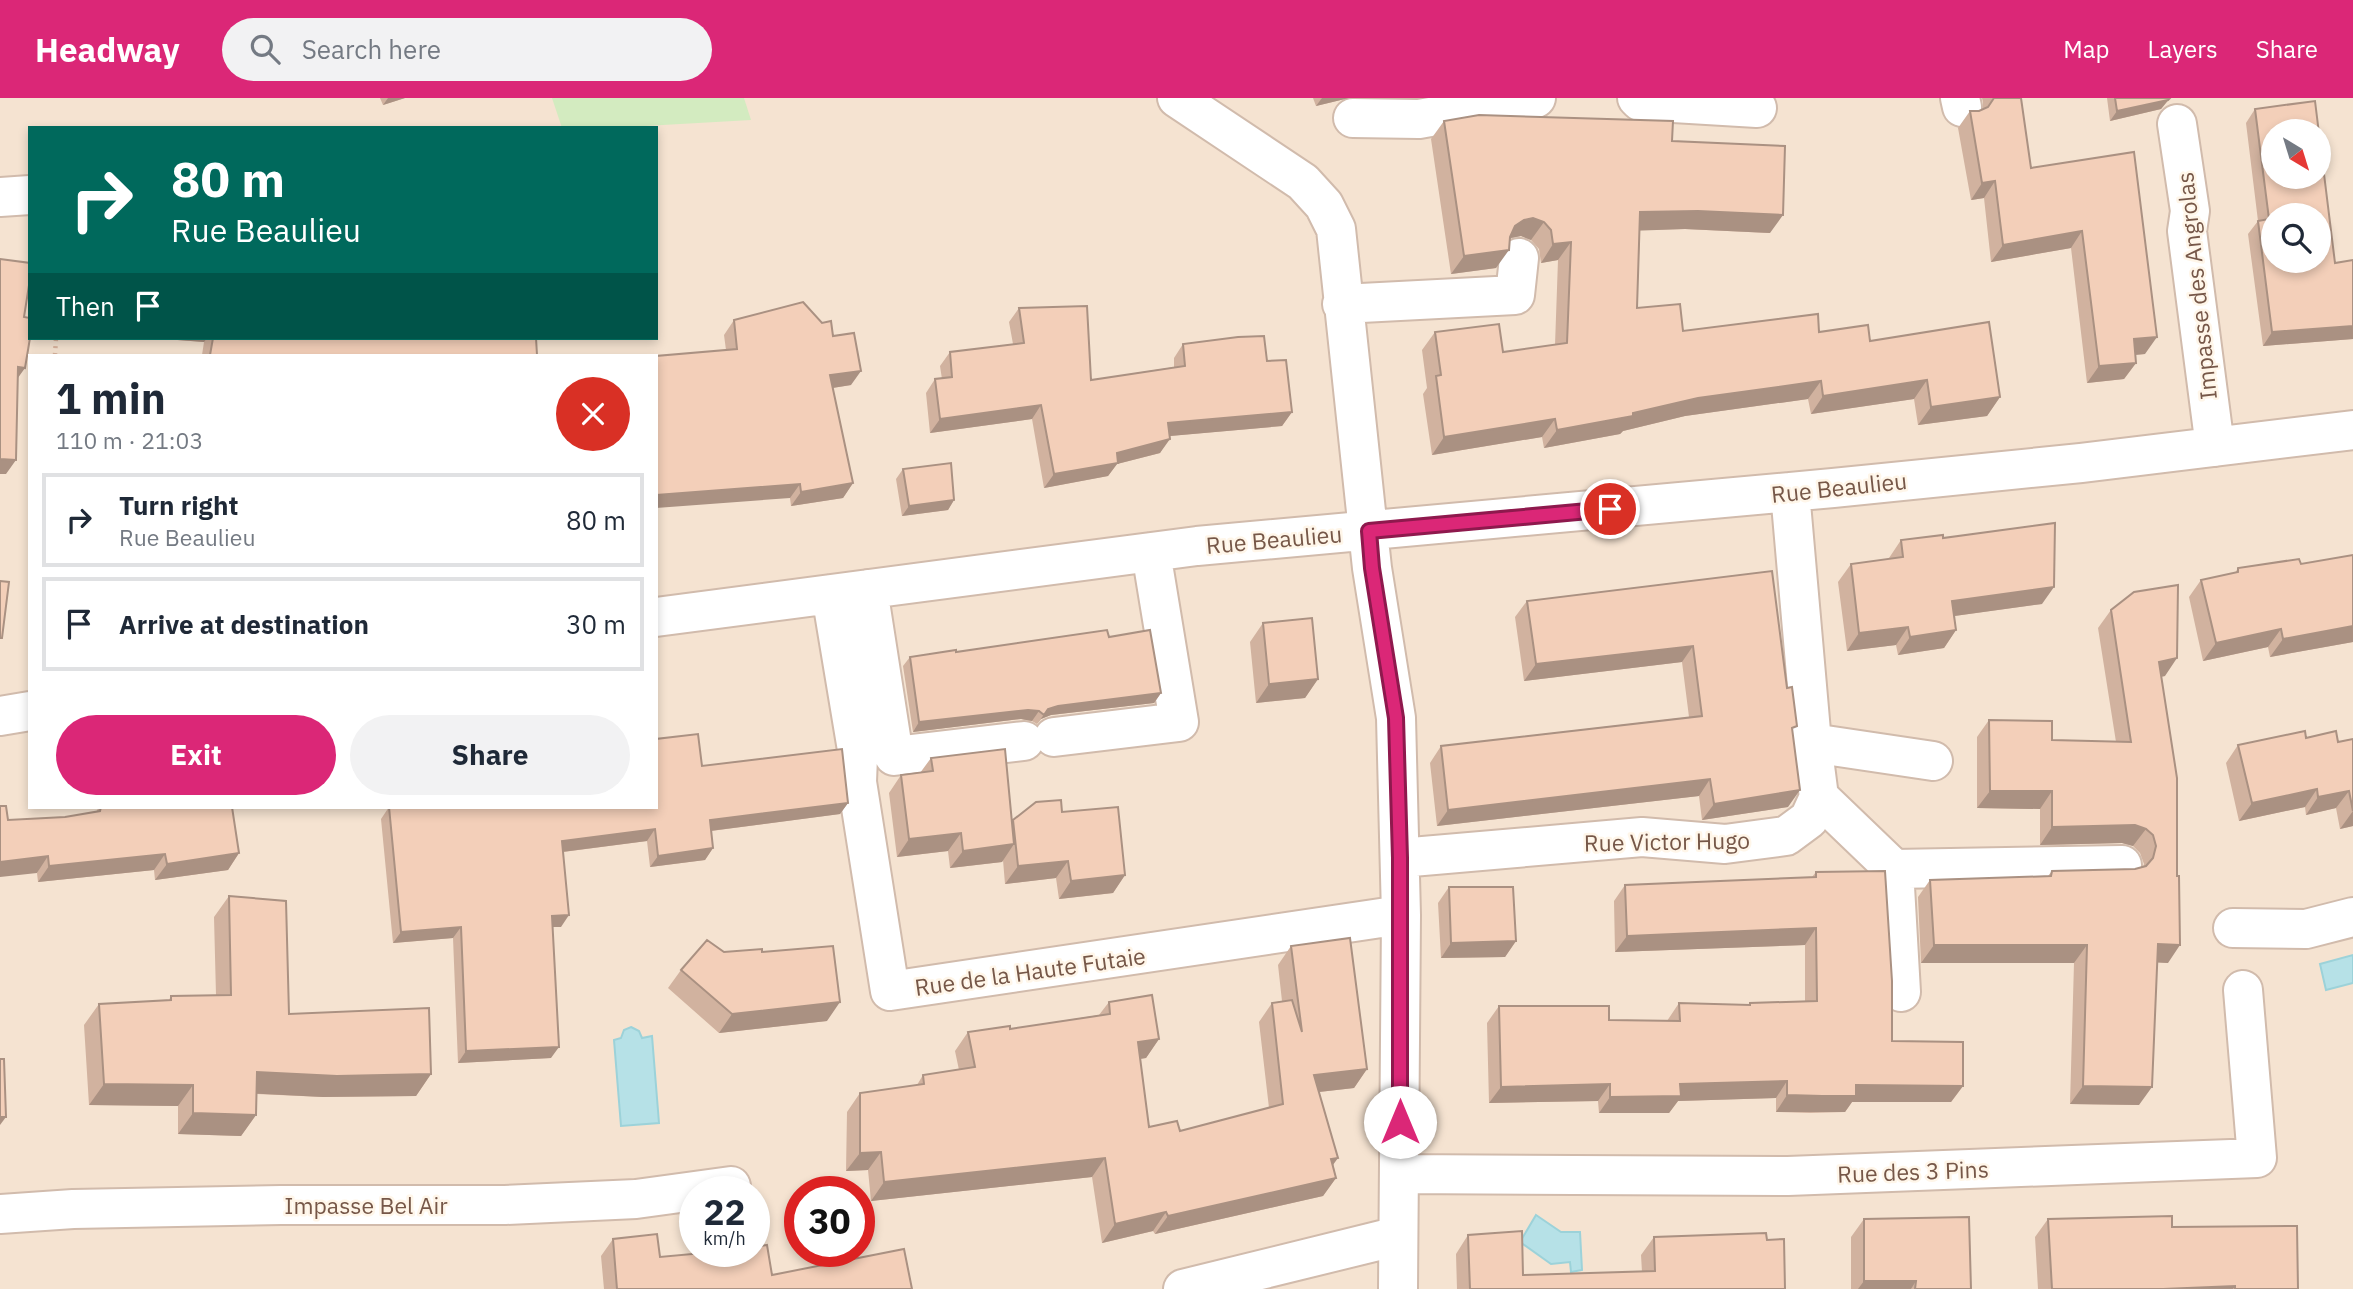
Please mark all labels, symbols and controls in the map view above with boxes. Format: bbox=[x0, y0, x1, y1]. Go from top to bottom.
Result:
search box bbox=[222, 18, 712, 81]
text: Headway bbox=[35, 28, 180, 71]
icon: search bbox=[246, 30, 284, 68]
text: Search here bbox=[302, 32, 441, 66]
text: Map bbox=[2063, 33, 2110, 65]
text: Layers bbox=[2148, 33, 2218, 65]
text: Share bbox=[2256, 33, 2318, 65]
north arrow bbox=[2261, 119, 2331, 189]
map controls bbox=[2261, 119, 2331, 273]
text: 80 m bbox=[171, 147, 285, 210]
icon: right bbox=[56, 154, 147, 245]
street label: Impasse des Angrolas bbox=[2169, 171, 2223, 401]
button: search bbox=[2261, 203, 2331, 273]
text: Rue Beaulieu bbox=[171, 209, 361, 251]
icon: arrive bbox=[129, 287, 167, 325]
text: Then bbox=[56, 289, 115, 323]
text: 1 min bbox=[56, 371, 166, 426]
button: close bbox=[556, 377, 630, 451]
text: 110 m · 21:03 bbox=[56, 425, 203, 455]
street label: Rue Beaulieu bbox=[1770, 465, 1908, 509]
pin bbox=[1580, 479, 1640, 539]
text: Turn right bbox=[119, 488, 238, 522]
icon: arrive bbox=[1591, 490, 1629, 528]
icon: right bbox=[60, 501, 98, 539]
text: 80 m bbox=[566, 503, 626, 537]
street label: Rue Beaulieu bbox=[1205, 518, 1343, 560]
text: Rue Beaulieu bbox=[119, 522, 256, 552]
icon: arrive bbox=[60, 605, 98, 643]
text: Arrive at destination bbox=[119, 607, 369, 641]
text: 30 m bbox=[566, 607, 626, 641]
button: Exit bbox=[56, 715, 336, 795]
button: Share bbox=[350, 715, 630, 795]
street label: Rue Victor Hugo bbox=[1584, 825, 1750, 857]
street label: Rue de la Haute Futaie bbox=[913, 940, 1147, 1002]
position arrow bbox=[1363, 1085, 1437, 1159]
street label: Rue des 3 Pins bbox=[1837, 1153, 1989, 1189]
speed limit sign: 30 bbox=[784, 1176, 875, 1267]
text: 22 bbox=[703, 1189, 746, 1235]
street label: Impasse Bel Air bbox=[284, 1190, 448, 1220]
text: km/h bbox=[703, 1227, 746, 1250]

